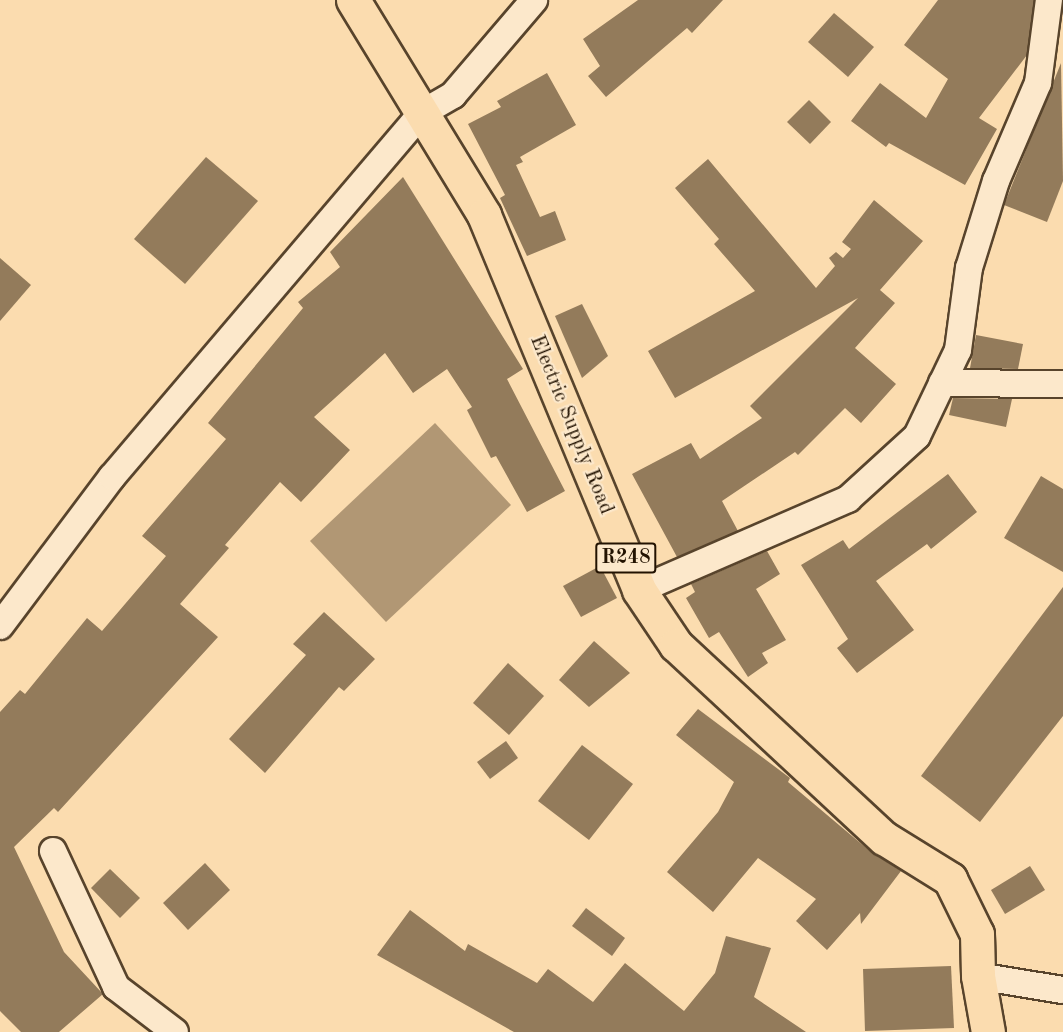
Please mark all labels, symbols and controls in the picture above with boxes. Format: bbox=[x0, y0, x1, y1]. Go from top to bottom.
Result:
street label: Electric Supply Road bbox=[524, 332, 618, 518]
road number: R248 bbox=[594, 541, 658, 575]

